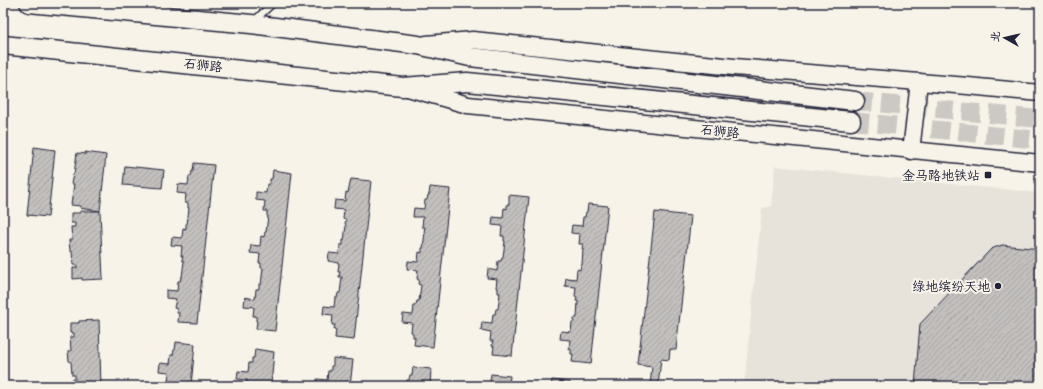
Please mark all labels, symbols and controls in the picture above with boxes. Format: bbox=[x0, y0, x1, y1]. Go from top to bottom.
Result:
north arrow bbox=[985, 18, 1025, 58]
text: 北 bbox=[987, 30, 1003, 43]
street label: 石狮路 bbox=[183, 55, 223, 75]
street label: 石狮路 bbox=[700, 121, 740, 141]
place label: 金马路地铁站 bbox=[902, 167, 980, 184]
marker: 金马路地铁站 bbox=[983, 170, 993, 180]
place label: 绿地缤纷天地 bbox=[912, 278, 990, 295]
marker: 绿地缤纷天地 bbox=[993, 281, 1003, 291]

